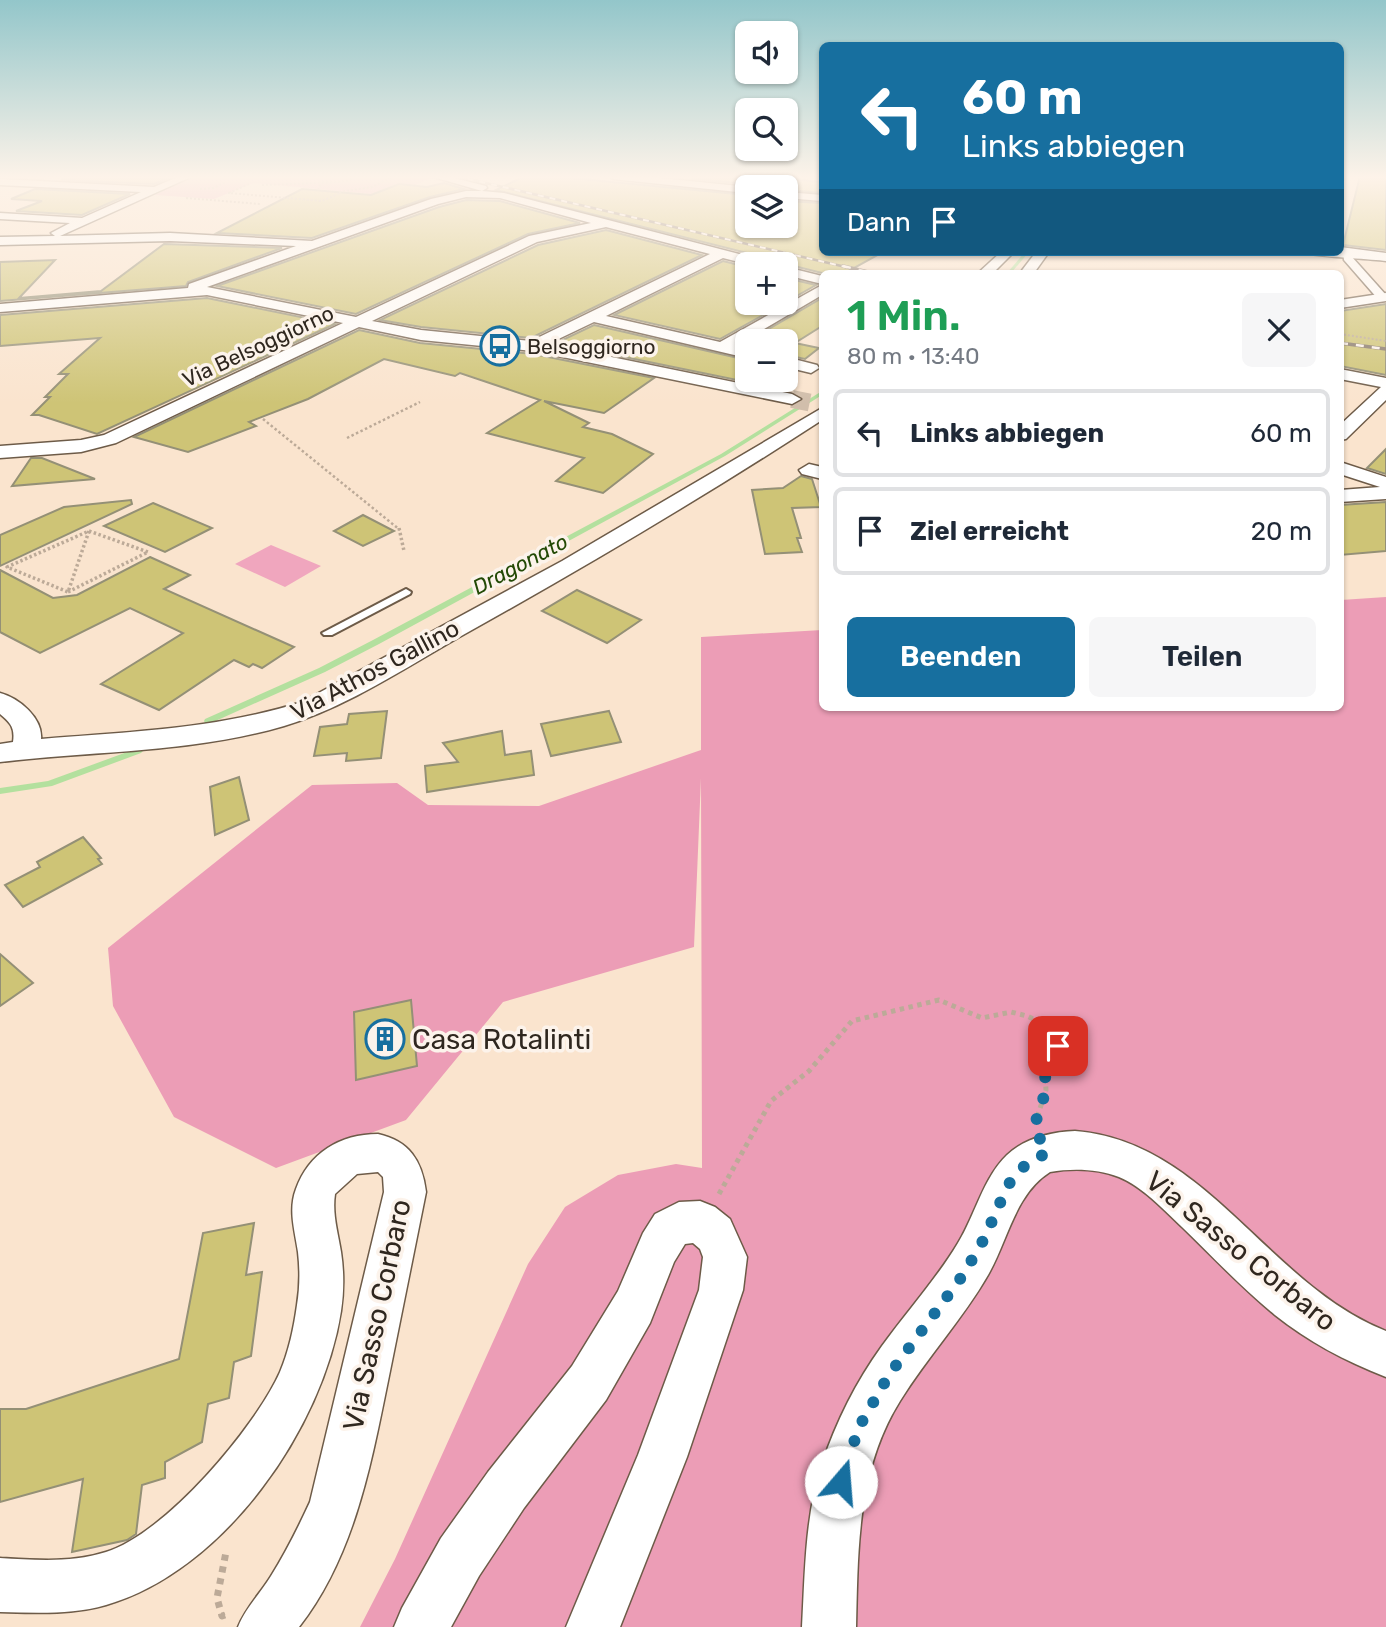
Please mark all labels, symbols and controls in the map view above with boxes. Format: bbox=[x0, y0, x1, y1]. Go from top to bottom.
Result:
map controls bbox=[735, 21, 798, 392]
button: sound bbox=[735, 21, 798, 84]
text: 60 m bbox=[962, 68, 1083, 126]
icon: left bbox=[847, 70, 938, 161]
button: search bbox=[735, 98, 798, 161]
text: Links abbiegen bbox=[962, 127, 1185, 165]
button: layers bbox=[735, 175, 798, 238]
icon: arrive bbox=[925, 203, 963, 241]
text: Dann bbox=[847, 207, 911, 238]
button: + bbox=[735, 252, 798, 315]
text: 1 Min. bbox=[847, 291, 960, 341]
button: close bbox=[1242, 293, 1316, 367]
street label: Via Belsoggiorno bbox=[178, 300, 338, 392]
bus stop icon: Belsoggiorno bbox=[479, 325, 521, 367]
button: − bbox=[735, 329, 798, 392]
place label: Belsoggiorno bbox=[527, 334, 656, 359]
text: 80 m · 13:40 bbox=[847, 342, 980, 370]
icon: left bbox=[851, 414, 889, 452]
text: Links abbiegen bbox=[910, 418, 1104, 449]
text: 60 m bbox=[1250, 418, 1312, 449]
icon: arrive bbox=[851, 512, 889, 550]
text: Ziel erreicht bbox=[910, 516, 1069, 547]
text: 20 m bbox=[1251, 516, 1312, 547]
water label: Dragonato bbox=[468, 528, 572, 600]
street label: Via Athos Gallino bbox=[286, 614, 464, 726]
button: Beenden bbox=[847, 617, 1075, 697]
button: Teilen bbox=[1089, 617, 1316, 697]
pin bbox=[1028, 1016, 1088, 1076]
building icon: Casa Rotalinti bbox=[364, 1018, 406, 1060]
place label: Casa Rotalinti bbox=[412, 1023, 591, 1056]
icon: arrive bbox=[1039, 1027, 1077, 1065]
street label: Via Sasso Corbaro bbox=[1139, 1164, 1343, 1338]
street label: Via Sasso Corbaro bbox=[336, 1196, 418, 1434]
position arrow bbox=[804, 1445, 878, 1519]

